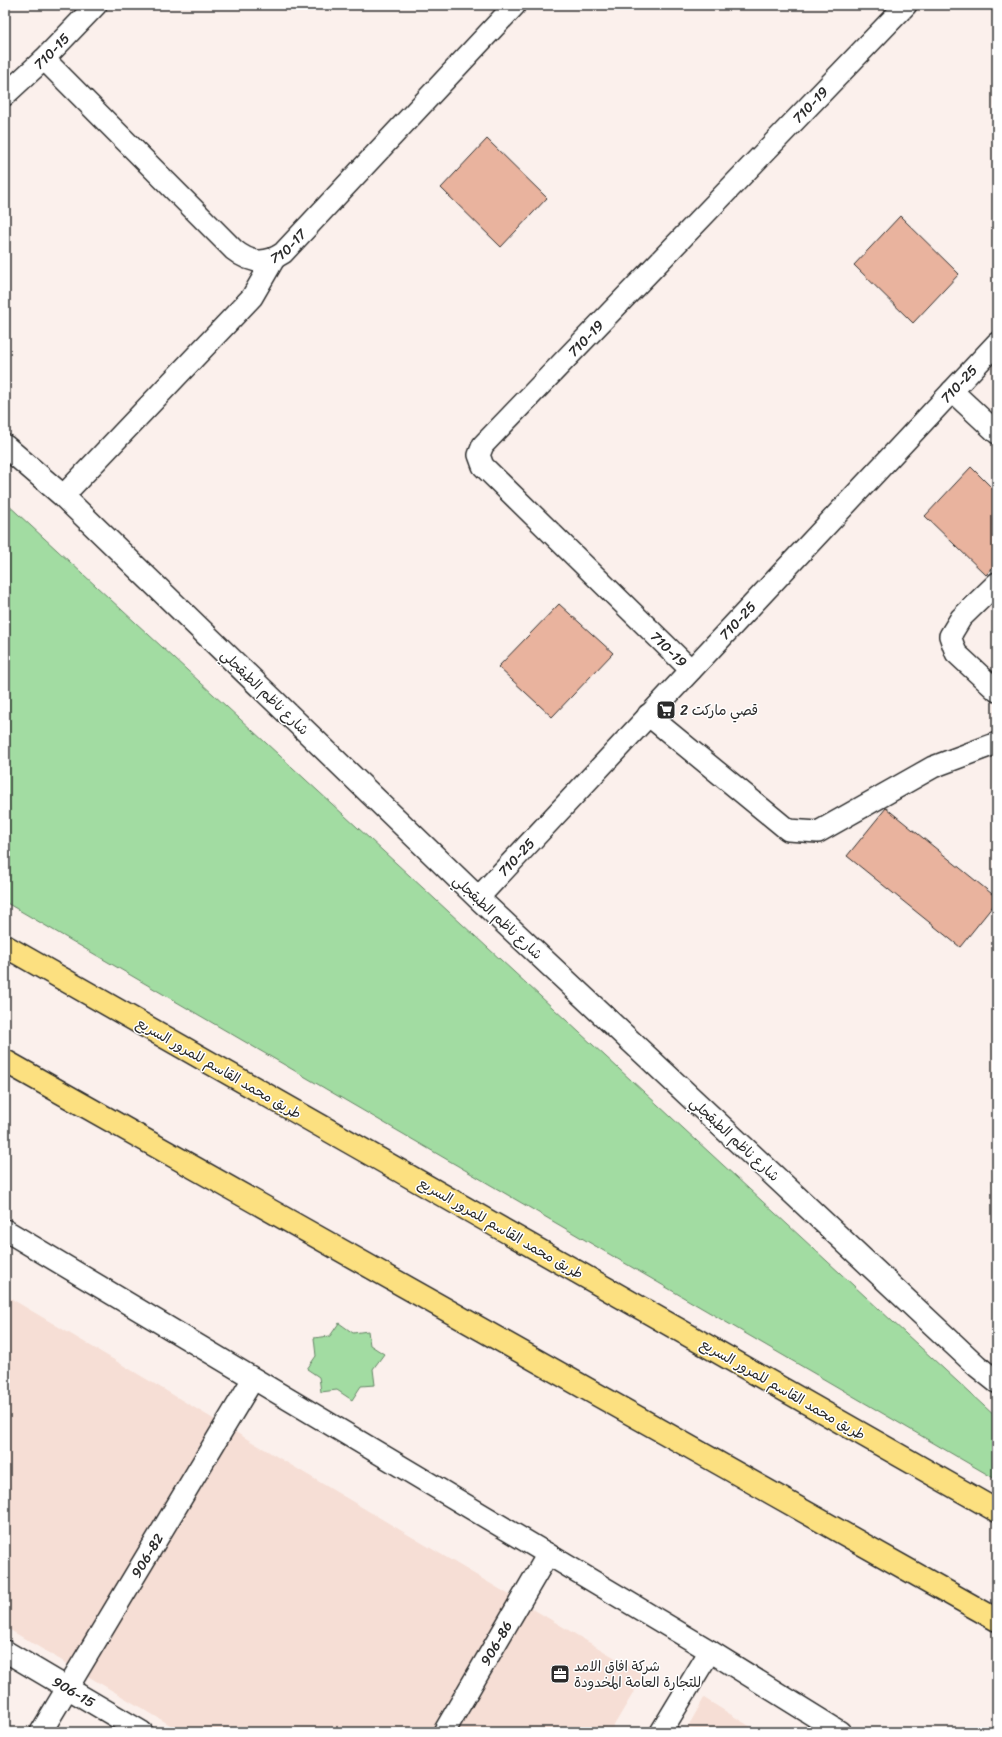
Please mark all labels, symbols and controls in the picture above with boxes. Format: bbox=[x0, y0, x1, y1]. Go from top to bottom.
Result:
street label: 710-15 bbox=[28, 27, 76, 76]
street label: 710-19 bbox=[786, 80, 835, 129]
street label: 710-17 bbox=[266, 222, 314, 271]
street label: 710-19 bbox=[562, 314, 611, 363]
street label: 710-25 bbox=[934, 358, 984, 409]
street label: 710-25 bbox=[713, 595, 763, 646]
street label: 710-19 bbox=[644, 625, 693, 674]
street label: شارع ناظم الطبقجلي bbox=[214, 643, 315, 741]
place label: قصي ماركت 2 bbox=[680, 698, 758, 723]
supermarket icon: قصي ماركت 2 bbox=[655, 699, 677, 721]
street label: 710-25 bbox=[492, 832, 542, 883]
street label: شارع ناظم الطبقجلي bbox=[447, 869, 548, 966]
street label: طريق محمد القاسم للمرور السريع bbox=[131, 1011, 306, 1126]
street label: شارع ناظم الطبقجلي bbox=[684, 1091, 785, 1188]
street label: طريق محمد القاسم للمرور السريع bbox=[413, 1171, 588, 1286]
street label: طريق محمد القاسم للمرور السريع bbox=[695, 1332, 870, 1447]
street label: 906-82 bbox=[124, 1528, 171, 1583]
street label: 906-86 bbox=[473, 1616, 519, 1670]
place label: شركة افاق الامد للتجارة العامة المخدودة bbox=[574, 1654, 701, 1695]
office icon: شركة افاق الامد للتجارة العامة المخدودة bbox=[549, 1663, 571, 1685]
street label: 906-15 bbox=[47, 1670, 100, 1715]

